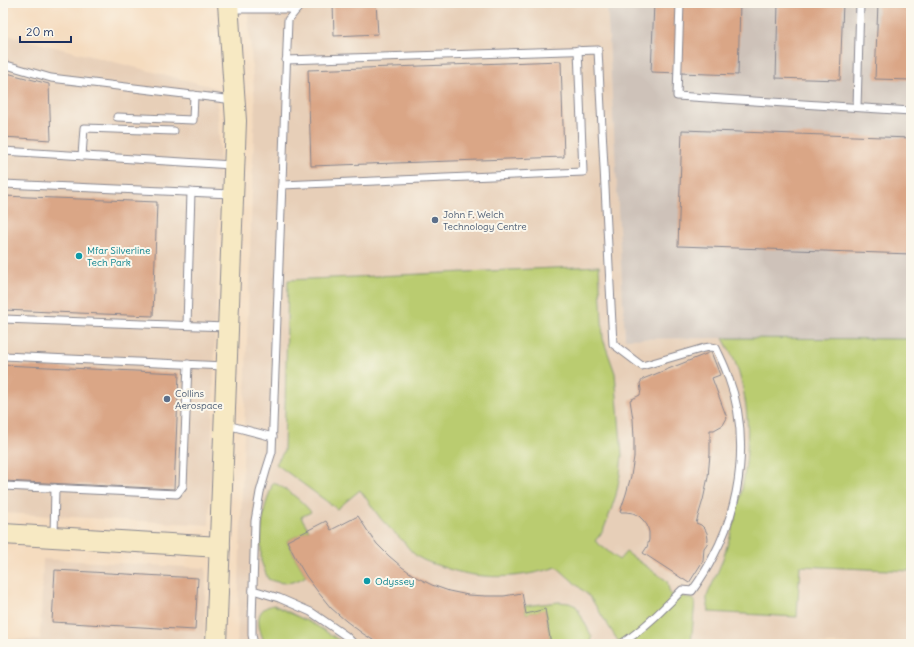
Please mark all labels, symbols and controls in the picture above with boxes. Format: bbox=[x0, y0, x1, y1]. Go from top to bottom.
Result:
scale bar bbox=[20, 18, 71, 44]
text: 20 m bbox=[26, 24, 54, 39]
place label: John F. Welch Technology Centre bbox=[443, 208, 527, 233]
marker: John F. Welch Technology Centre bbox=[430, 215, 440, 225]
place label: Mfar Silverline Tech Park bbox=[87, 244, 150, 269]
marker: Mfar Silverline Tech Park bbox=[74, 251, 84, 261]
place label: Collins Aerospace bbox=[175, 387, 223, 412]
marker: Collins Aerospace bbox=[162, 394, 172, 404]
place label: Odyssey bbox=[375, 575, 414, 588]
marker: Odyssey bbox=[362, 576, 372, 586]

